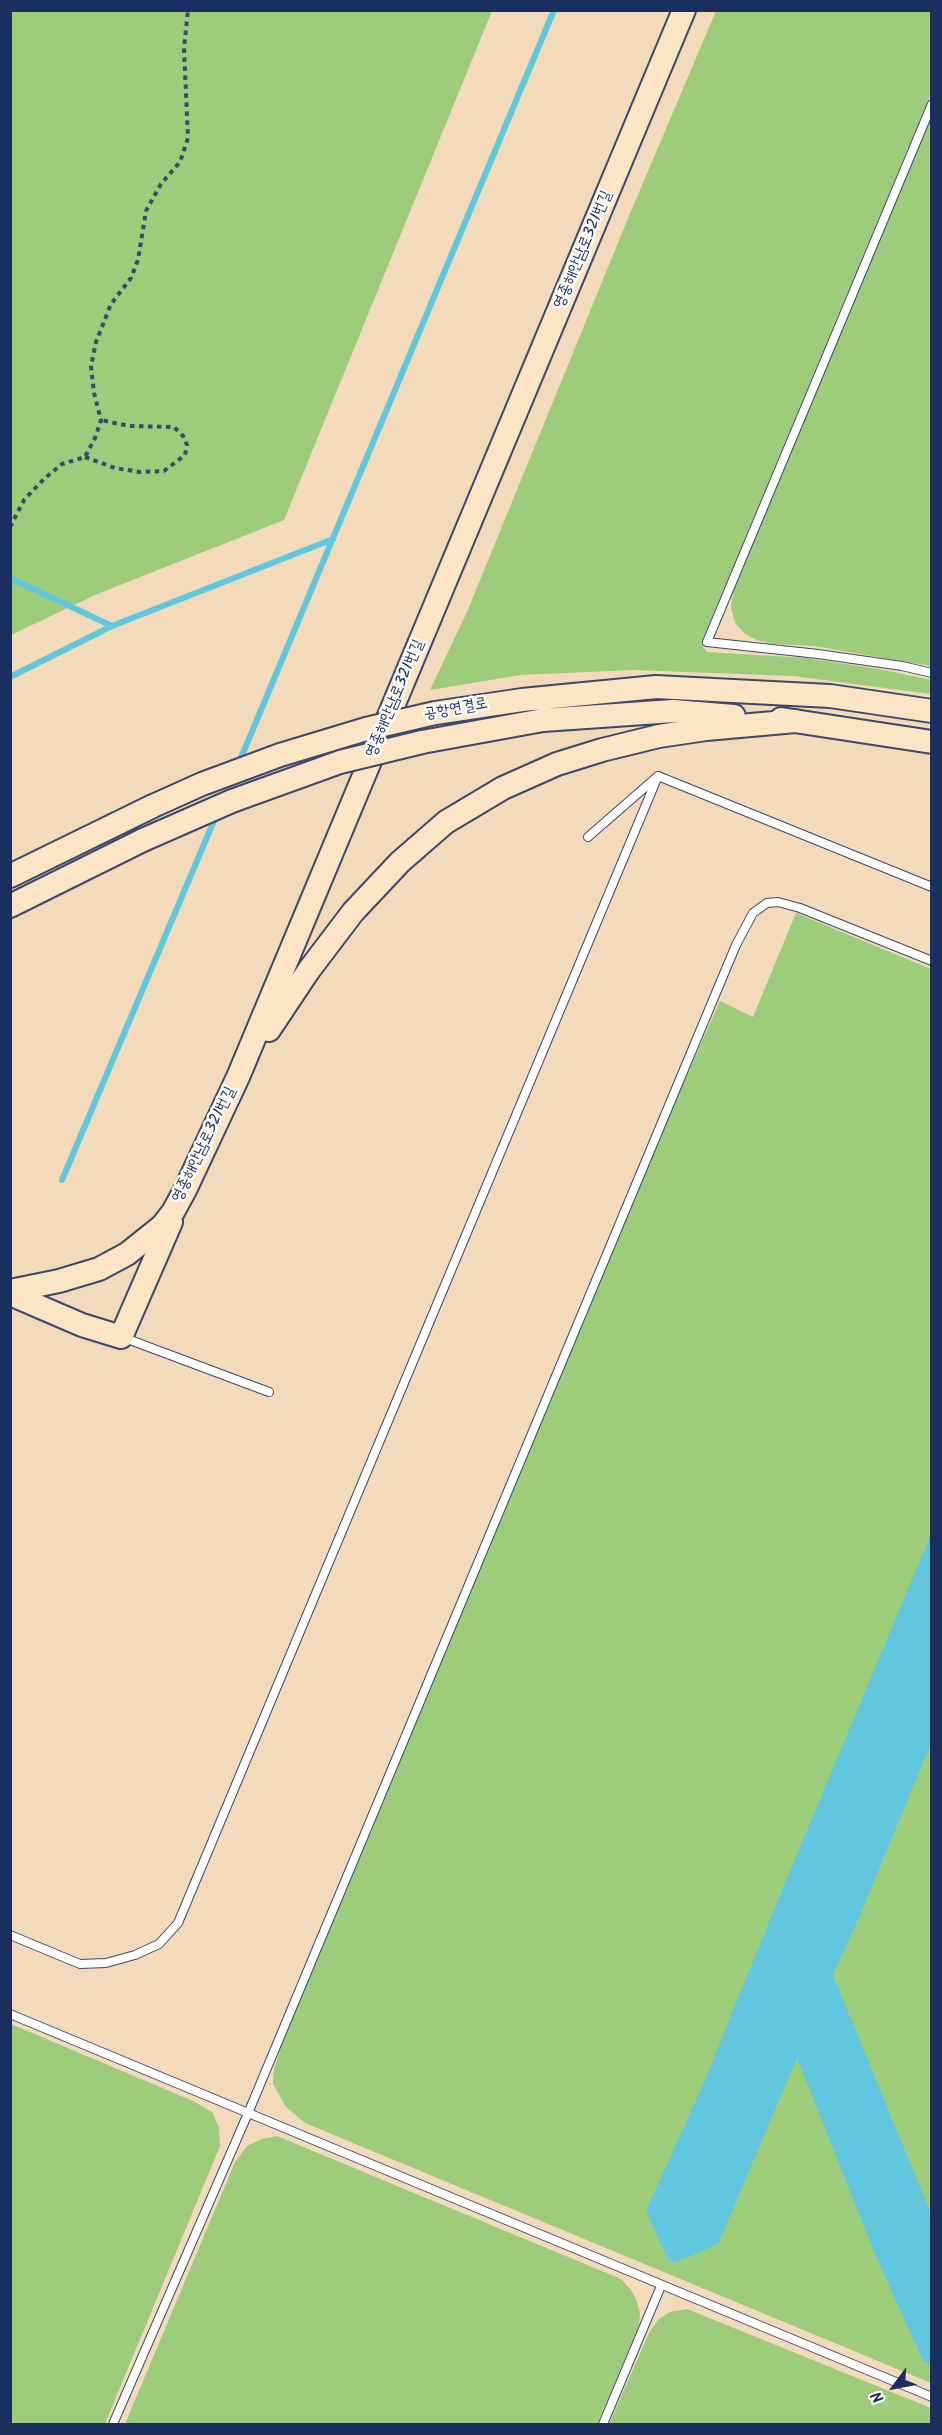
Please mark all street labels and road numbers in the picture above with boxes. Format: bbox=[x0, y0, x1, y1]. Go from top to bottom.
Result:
street label: 영종해안남로321번길 bbox=[550, 188, 618, 312]
street label: 영종해안남로321번길 bbox=[362, 637, 430, 761]
street label: 공항연결로 bbox=[423, 695, 489, 725]
street label: 영종해안남로321번길 bbox=[169, 1084, 241, 1206]

